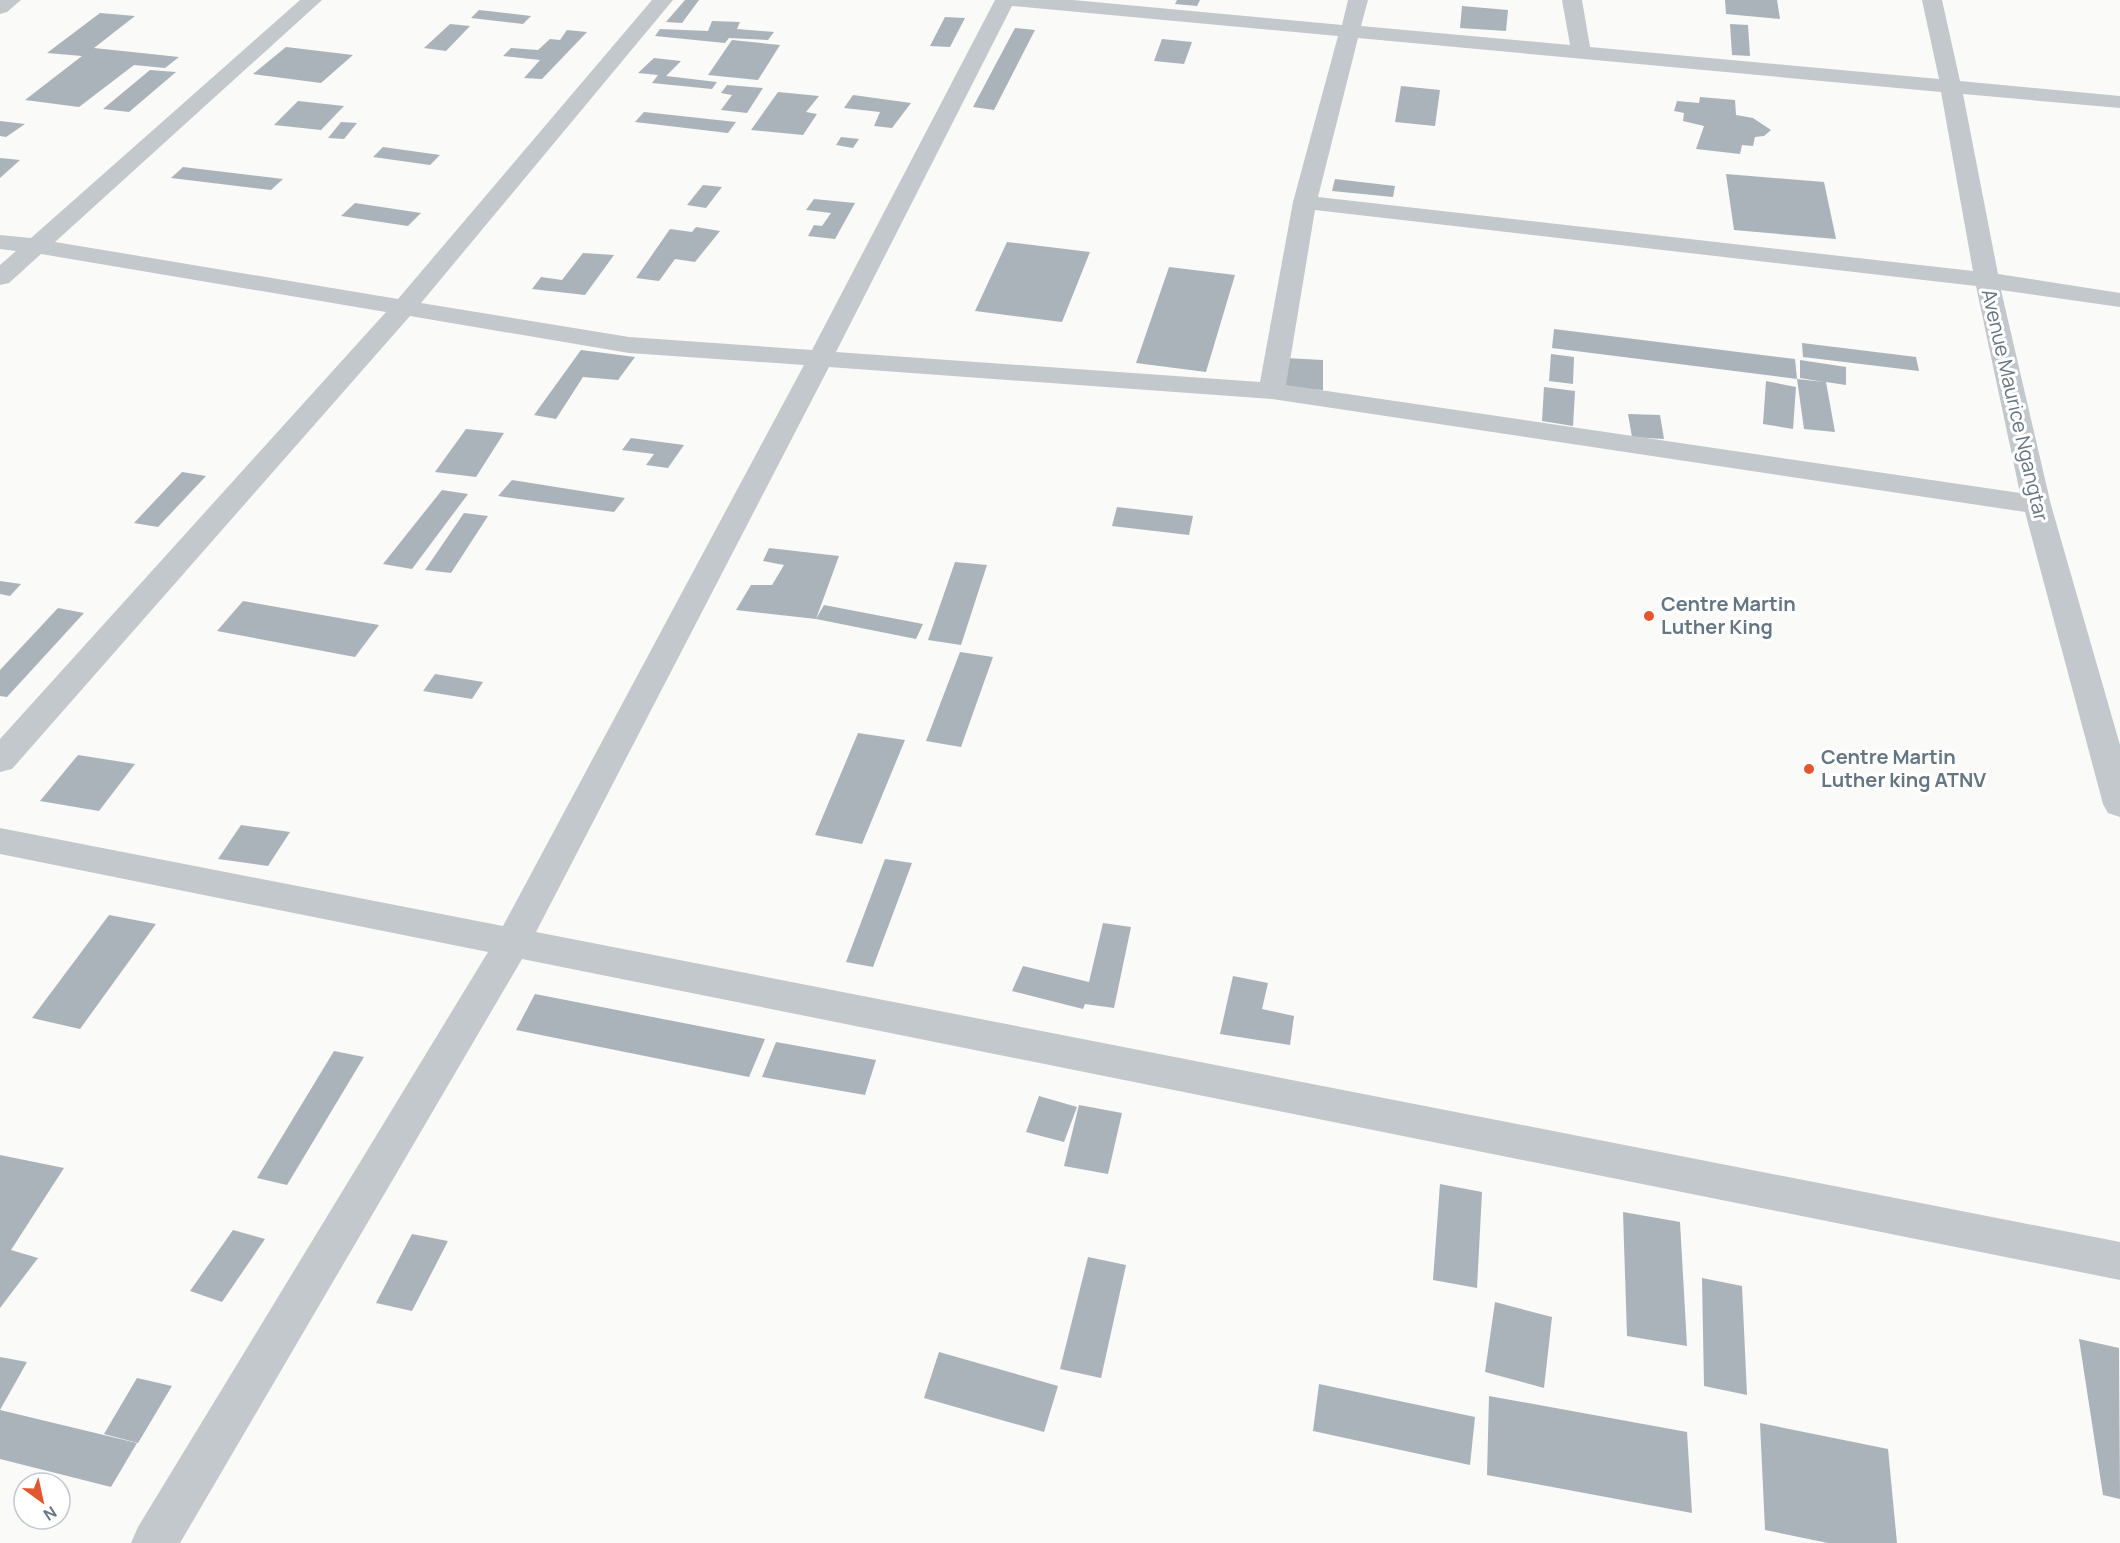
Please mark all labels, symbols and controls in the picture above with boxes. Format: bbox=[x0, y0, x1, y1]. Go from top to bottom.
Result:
street label: Avenue Maurice Ngangtar bbox=[1976, 286, 2055, 524]
place label: Centre Martin Luther King bbox=[1661, 590, 1796, 640]
marker: Centre Martin Luther King bbox=[1642, 609, 1656, 623]
place label: Centre Martin Luther king ATNV bbox=[1821, 743, 1986, 793]
marker: Centre Martin Luther king ATNV bbox=[1802, 762, 1816, 776]
north arrow bbox=[12, 1471, 72, 1531]
text: N bbox=[39, 1501, 61, 1526]

